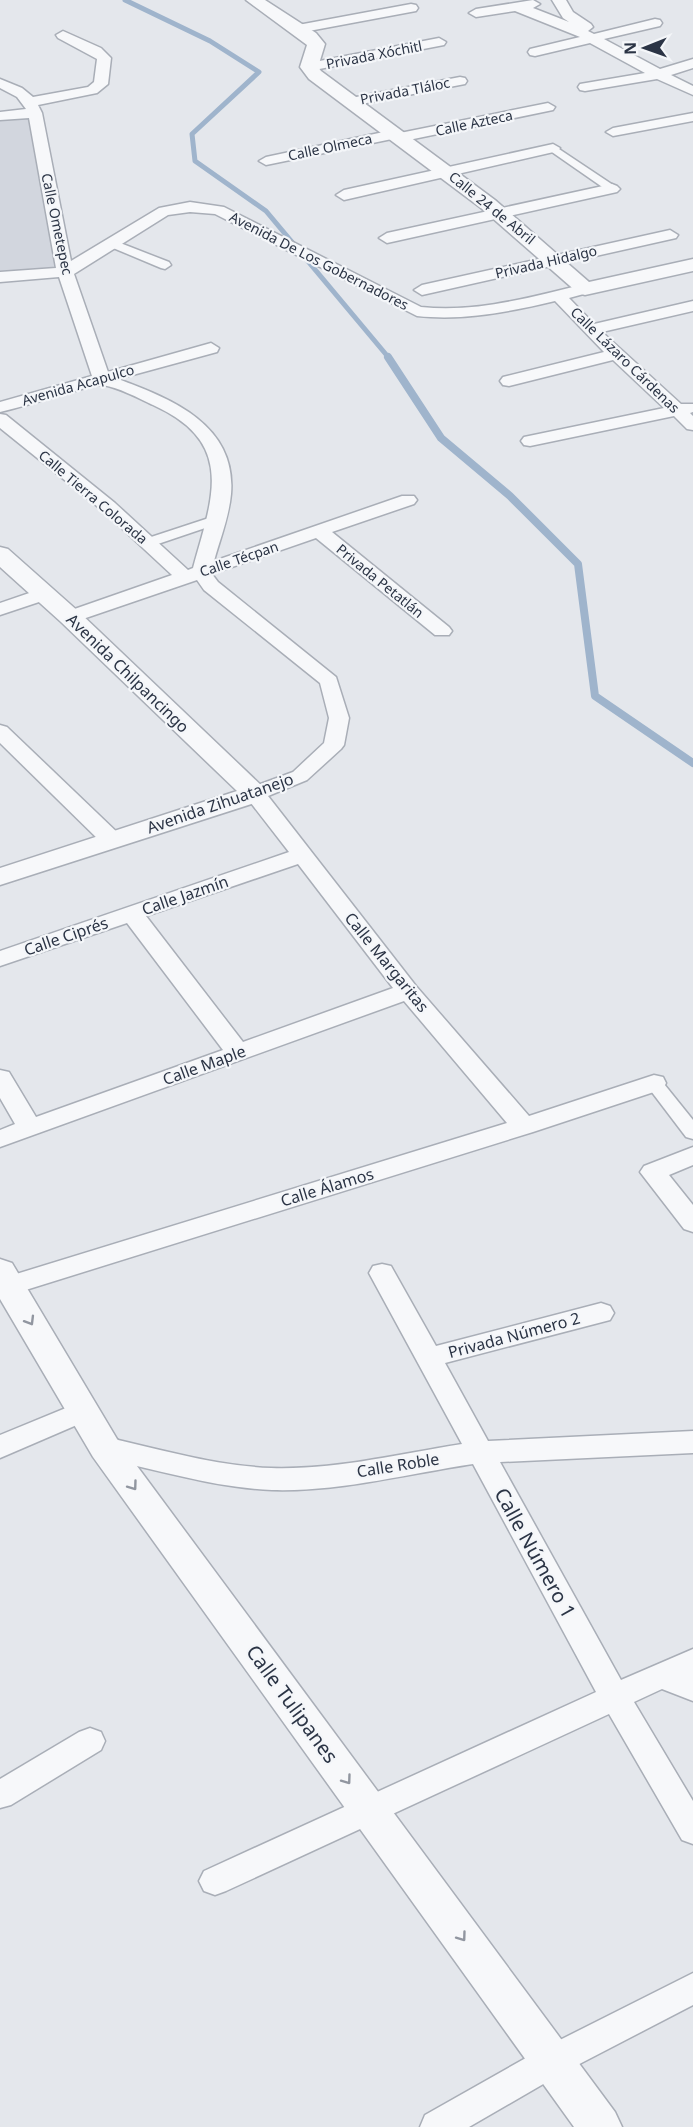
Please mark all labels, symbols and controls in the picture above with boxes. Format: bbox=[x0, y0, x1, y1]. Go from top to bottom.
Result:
north arrow bbox=[615, 18, 675, 78]
street label: Privada Xóchitl bbox=[324, 36, 423, 73]
text: N bbox=[619, 42, 641, 55]
street label: Privada Tláloc bbox=[358, 72, 452, 109]
street label: Calle Azteca bbox=[434, 105, 514, 140]
street label: Calle Olmeca bbox=[286, 128, 374, 165]
street label: Calle 24 de Abril bbox=[445, 167, 539, 248]
street label: Calle Ometepec bbox=[37, 171, 78, 277]
street label: Avenida De Los Gobernadores bbox=[226, 207, 412, 314]
street label: Privada Hidalgo bbox=[493, 241, 599, 282]
street label: Calle Lázaro Cárdenas bbox=[567, 303, 684, 417]
street label: Avenida Acapulco bbox=[20, 359, 136, 410]
street label: Calle Tierra Colorada bbox=[35, 445, 152, 548]
street label: Calle Técpan bbox=[197, 536, 281, 581]
street label: Privada Petatlán bbox=[333, 539, 428, 622]
street label: Avenida Chilpancingo bbox=[62, 609, 194, 737]
street label: Avenida Zihuatanejo bbox=[144, 768, 296, 838]
street label: Calle Jazmín bbox=[139, 870, 231, 920]
street label: Calle Margaritas bbox=[340, 908, 434, 1016]
street label: Calle Ciprés bbox=[21, 911, 111, 961]
street label: Calle Maple bbox=[159, 1040, 249, 1090]
street label: Calle Álamos bbox=[278, 1162, 376, 1212]
street label: Privada Número 2 bbox=[446, 1307, 582, 1363]
one-way arrow bbox=[23, 1315, 34, 1325]
street label: Calle Roble bbox=[355, 1448, 441, 1482]
one-way arrow bbox=[126, 1480, 137, 1491]
street label: Calle Número 1 bbox=[489, 1483, 582, 1623]
street label: Calle Tulipanes bbox=[240, 1639, 345, 1768]
one-way arrow bbox=[340, 1773, 351, 1784]
one-way arrow bbox=[455, 1931, 466, 1942]

